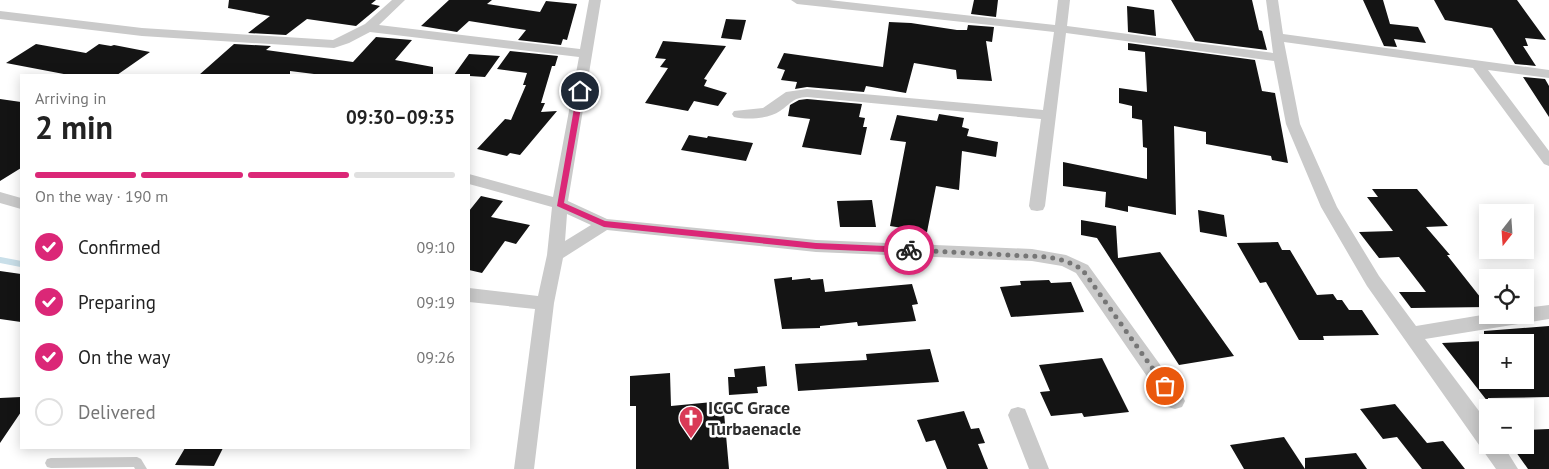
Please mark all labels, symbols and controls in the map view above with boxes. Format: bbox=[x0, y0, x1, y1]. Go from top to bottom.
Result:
pin bbox=[559, 70, 601, 112]
icon: home bbox=[566, 77, 594, 105]
text: Arriving in bbox=[35, 88, 106, 108]
text: 09:30–09:35 bbox=[346, 105, 455, 129]
text: 2 min bbox=[35, 106, 113, 148]
text: On the way · 190 m bbox=[35, 186, 168, 206]
north arrow bbox=[1479, 204, 1534, 259]
map controls bbox=[1479, 204, 1534, 454]
courier bbox=[884, 225, 934, 275]
icon: check bbox=[35, 233, 63, 261]
text: Confirmed bbox=[78, 235, 161, 259]
icon: bike bbox=[895, 236, 923, 264]
text: 09:10 bbox=[417, 237, 455, 257]
button: locate bbox=[1479, 269, 1534, 324]
icon: check bbox=[35, 288, 63, 316]
text: Preparing bbox=[78, 290, 156, 314]
text: 09:19 bbox=[417, 292, 455, 312]
button: + bbox=[1479, 334, 1534, 389]
icon: check bbox=[35, 343, 63, 371]
text: On the way bbox=[78, 345, 170, 369]
text: 09:26 bbox=[417, 347, 455, 367]
pin bbox=[1144, 365, 1186, 407]
icon: bag bbox=[1151, 372, 1179, 400]
place label: ICGC Grace Turbaenacle bbox=[708, 396, 801, 440]
button: − bbox=[1479, 399, 1534, 454]
text: Delivered bbox=[78, 400, 156, 424]
church icon: ICGC Grace Turbaenacle bbox=[678, 405, 704, 439]

